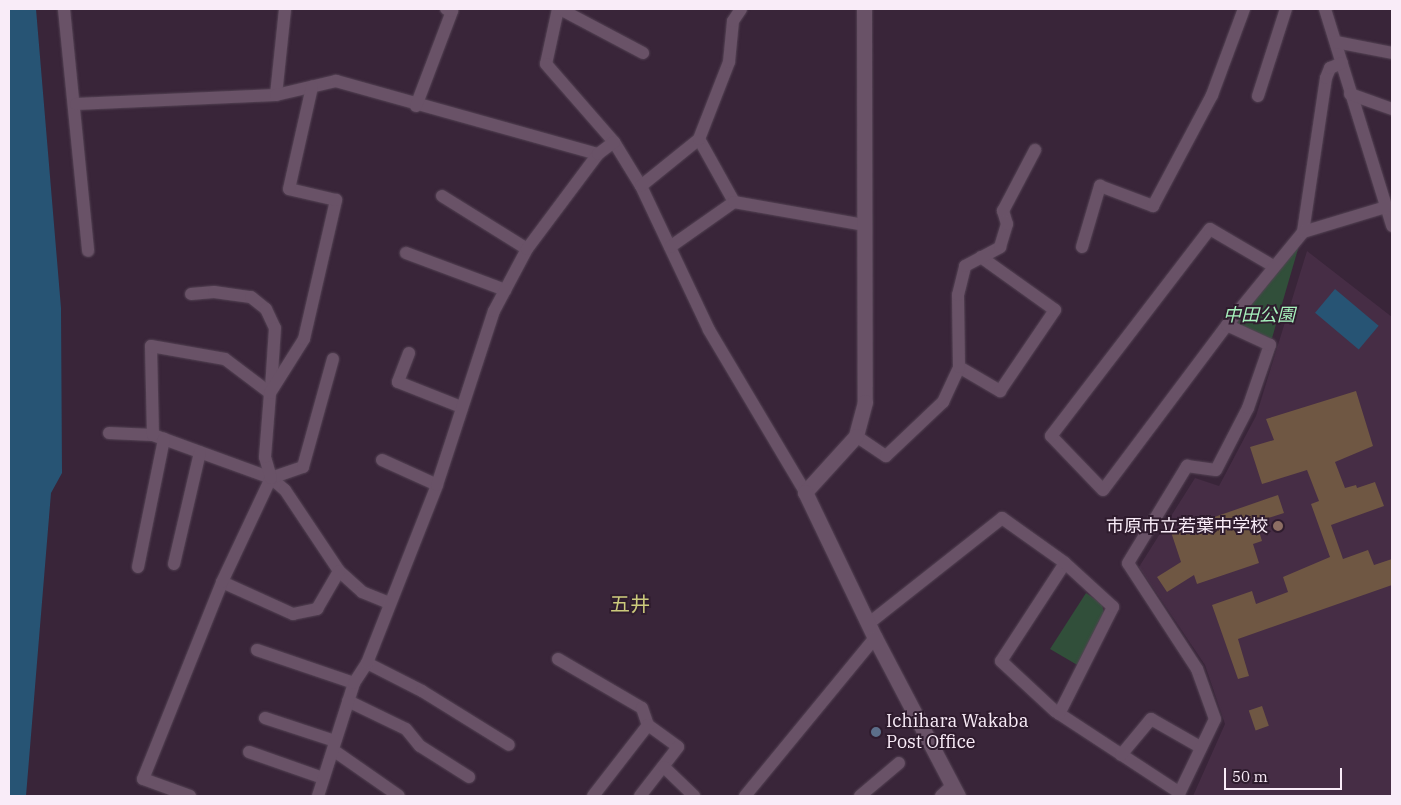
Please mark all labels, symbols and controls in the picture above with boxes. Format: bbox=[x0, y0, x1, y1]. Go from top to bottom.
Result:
park label: 中田公園 bbox=[1223, 304, 1295, 326]
place label: 市原市立若葉中学校 bbox=[1106, 515, 1268, 537]
marker: 市原市立若葉中学校 bbox=[1272, 520, 1284, 532]
district label: 五井 bbox=[610, 591, 650, 615]
place label: Ichihara Wakaba Post Office bbox=[886, 711, 1029, 754]
marker: Ichihara Wakaba Post Office bbox=[870, 726, 882, 738]
scale bar bbox=[1226, 758, 1344, 790]
text: 50 m bbox=[1232, 767, 1268, 786]

